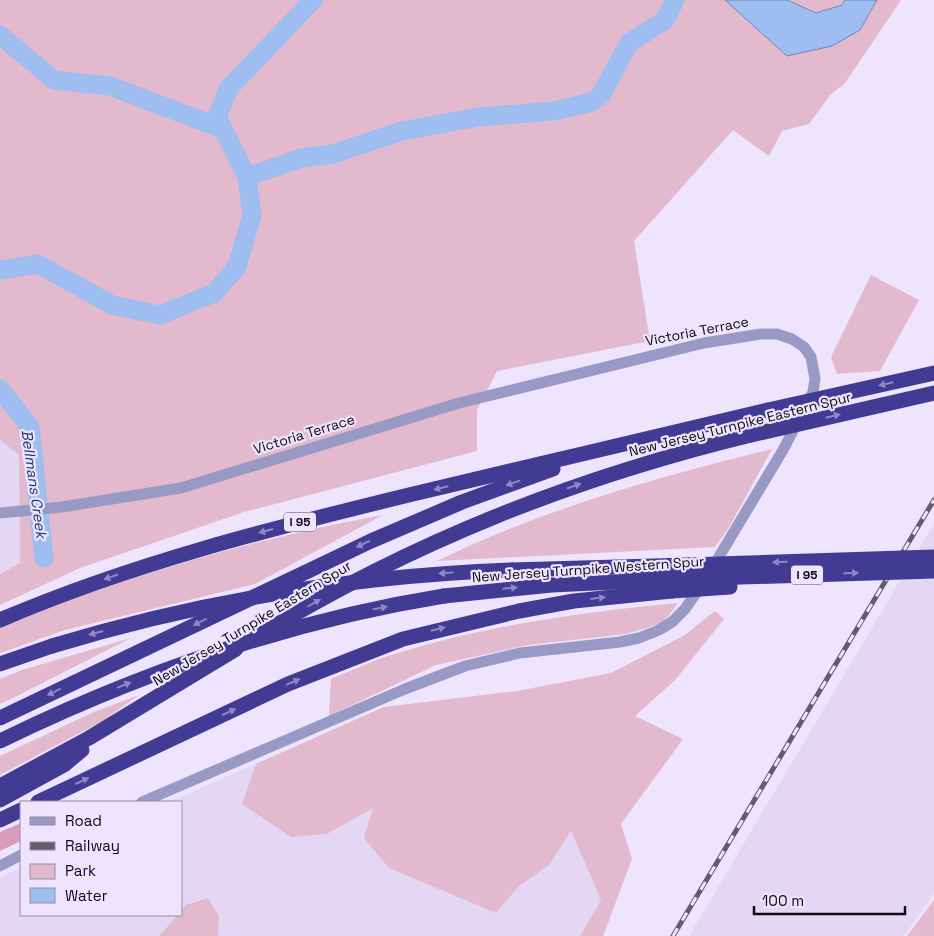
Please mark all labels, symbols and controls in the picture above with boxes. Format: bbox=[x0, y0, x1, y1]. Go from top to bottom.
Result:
street label: Victoria Terrace bbox=[644, 312, 750, 350]
one-way arrow bbox=[878, 380, 894, 388]
street label: New Jersey Turnpike Eastern Spur bbox=[627, 388, 853, 460]
street label: Victoria Terrace bbox=[251, 410, 357, 458]
one-way arrow bbox=[826, 412, 842, 420]
water label: Bellmans Creek bbox=[17, 428, 52, 541]
one-way arrow bbox=[505, 479, 520, 487]
one-way arrow bbox=[566, 482, 581, 489]
one-way arrow bbox=[434, 484, 449, 492]
road number: I 95 bbox=[284, 512, 316, 532]
one-way arrow bbox=[259, 527, 274, 535]
one-way arrow bbox=[356, 541, 370, 549]
street label: New Jersey Turnpike Western Spur bbox=[471, 552, 705, 586]
street label: New Jersey Turnpike Eastern Spur bbox=[149, 556, 355, 690]
one-way arrow bbox=[772, 558, 788, 566]
road number: I 95 bbox=[791, 566, 823, 584]
one-way arrow bbox=[843, 569, 859, 577]
one-way arrow bbox=[437, 570, 453, 578]
one-way arrow bbox=[103, 573, 118, 581]
one-way arrow bbox=[502, 584, 518, 592]
one-way arrow bbox=[590, 594, 606, 602]
one-way arrow bbox=[307, 598, 321, 607]
one-way arrow bbox=[372, 603, 388, 611]
one-way arrow bbox=[193, 618, 207, 626]
one-way arrow bbox=[431, 625, 446, 633]
one-way arrow bbox=[89, 630, 104, 638]
one-way arrow bbox=[286, 678, 300, 686]
one-way arrow bbox=[117, 681, 132, 689]
one-way arrow bbox=[47, 689, 61, 697]
one-way arrow bbox=[222, 707, 236, 715]
one-way arrow bbox=[75, 777, 89, 785]
legend bbox=[20, 801, 182, 916]
text: Road bbox=[65, 811, 102, 830]
text: Railway bbox=[65, 836, 120, 855]
text: Park bbox=[65, 861, 96, 880]
scale bar bbox=[754, 884, 905, 916]
text: Water bbox=[65, 886, 108, 905]
text: 100 m bbox=[762, 891, 804, 910]

